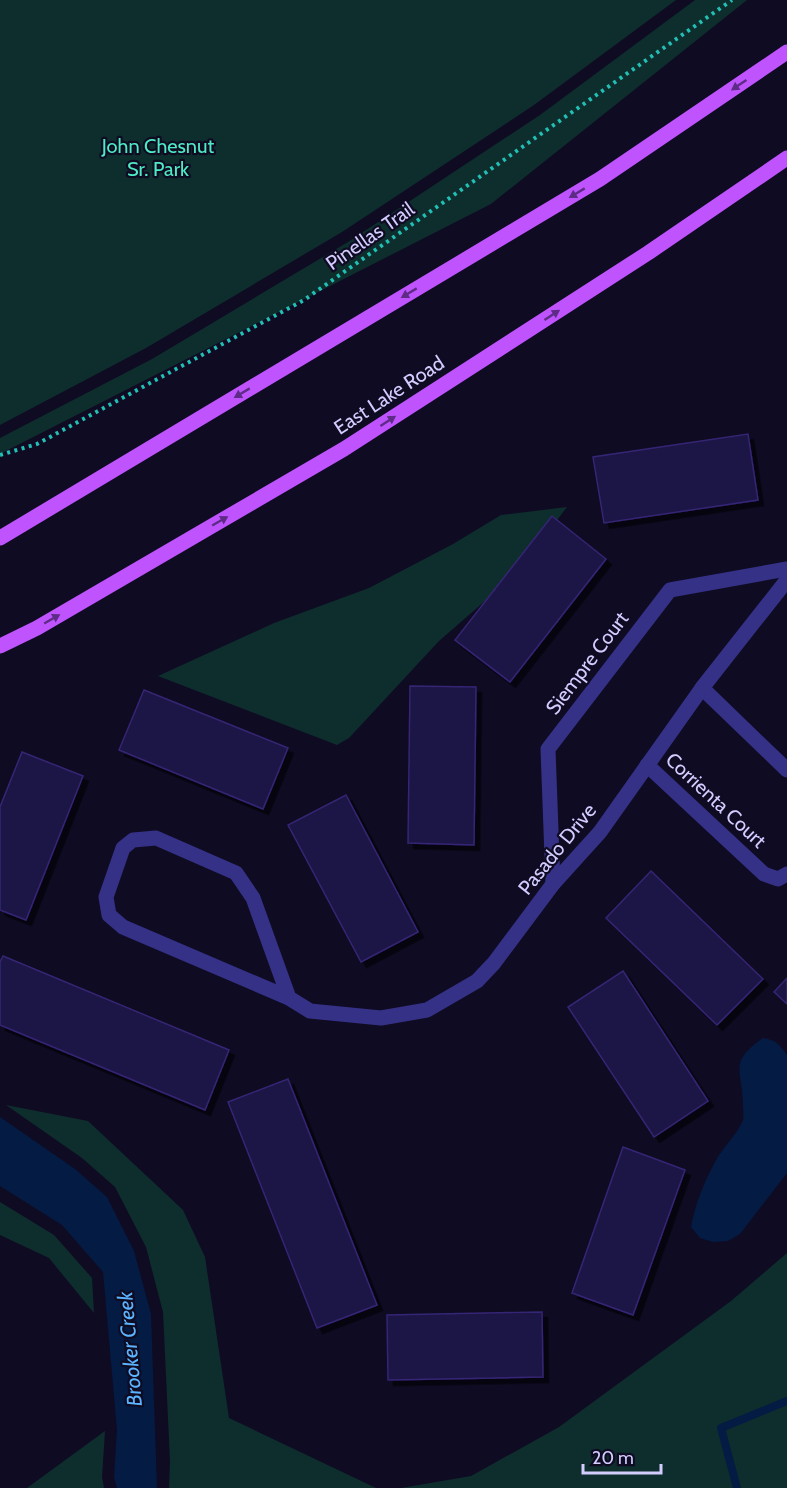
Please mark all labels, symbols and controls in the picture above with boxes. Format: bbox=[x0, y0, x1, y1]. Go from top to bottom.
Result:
one-way arrow bbox=[731, 79, 747, 91]
park label: John Chesnut Sr. Park bbox=[101, 134, 214, 181]
one-way arrow bbox=[569, 188, 585, 199]
street label: Pinellas Trail bbox=[321, 197, 419, 275]
one-way arrow bbox=[401, 288, 417, 299]
one-way arrow bbox=[543, 310, 560, 321]
street label: East Lake Road bbox=[329, 350, 449, 440]
one-way arrow bbox=[234, 388, 250, 399]
one-way arrow bbox=[379, 415, 395, 427]
one-way arrow bbox=[212, 516, 229, 526]
street label: Siempre Court bbox=[541, 607, 633, 719]
one-way arrow bbox=[44, 614, 61, 624]
street label: Corrienta Court bbox=[661, 747, 771, 853]
street label: Pasado Drive bbox=[513, 799, 601, 899]
water label: Brooker Creek bbox=[112, 1290, 147, 1407]
scale bar bbox=[583, 1437, 661, 1475]
text: 20 m bbox=[592, 1447, 634, 1469]

